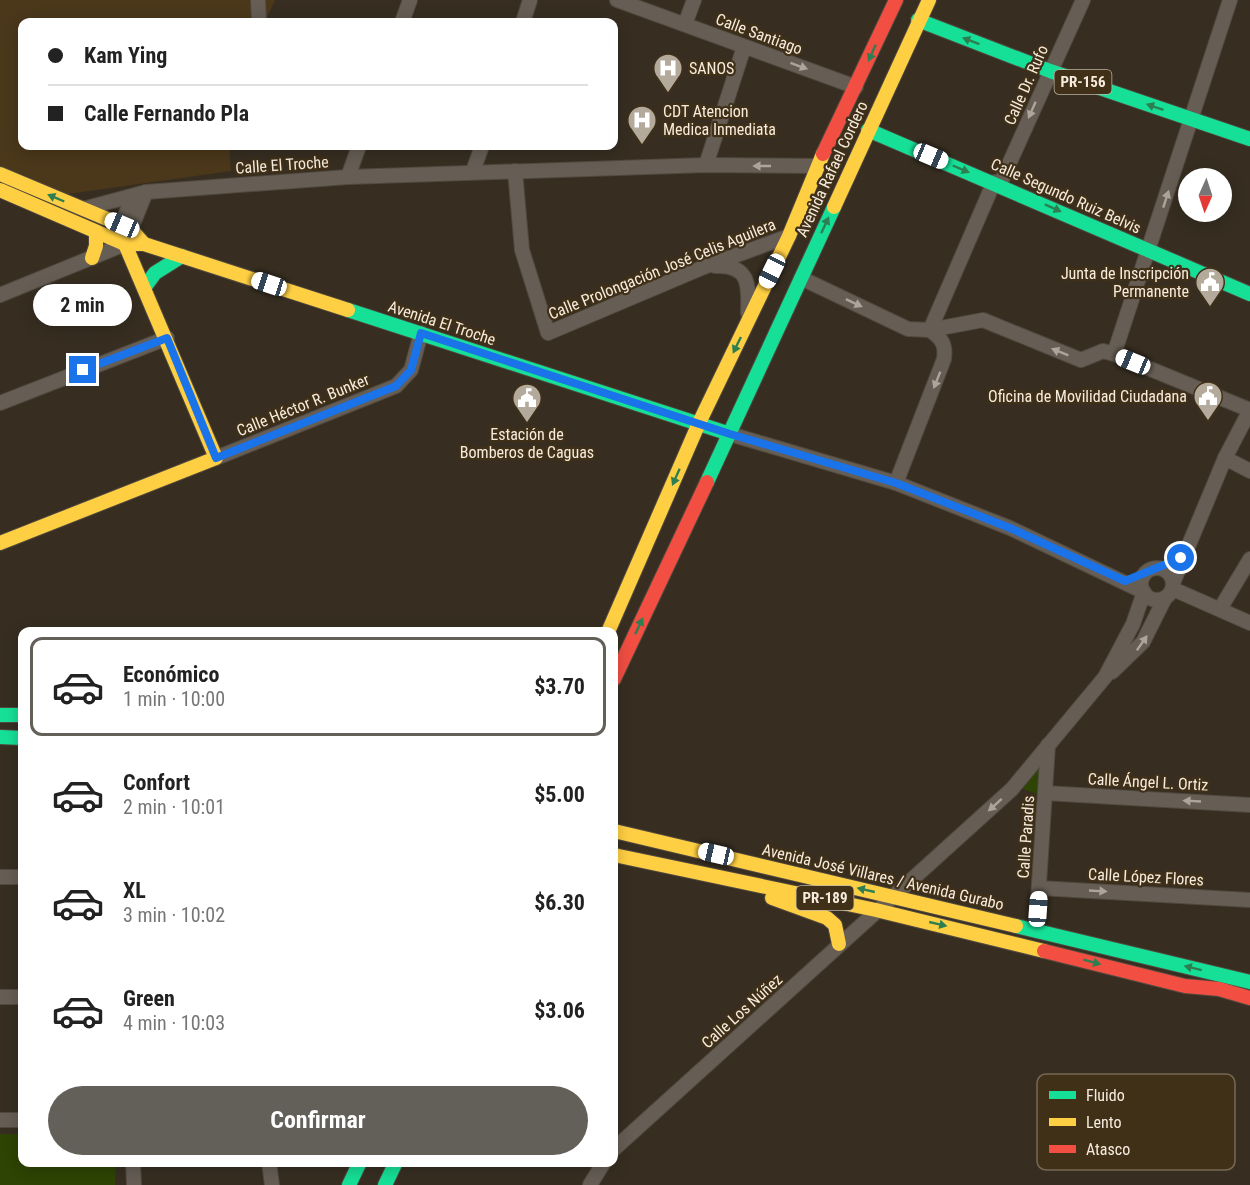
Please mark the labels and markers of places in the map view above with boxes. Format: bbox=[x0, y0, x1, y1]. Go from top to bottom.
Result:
hospital icon: SANOS bbox=[652, 52, 684, 94]
place label: SANOS bbox=[689, 59, 734, 78]
place label: CDT Atencion Medica Inmediata bbox=[663, 102, 776, 139]
hospital icon: CDT Atencion Medica Inmediata bbox=[626, 104, 658, 146]
place label: Junta de Inscripción Permanente bbox=[1061, 264, 1189, 301]
public building icon: Junta de Inscripción Permanente bbox=[1194, 266, 1226, 308]
public building icon: Oficina de Movilidad Ciudadana bbox=[1192, 380, 1224, 422]
public building icon: Estación de Bomberos de Caguas bbox=[511, 382, 543, 424]
place label: Oficina de Movilidad Ciudadana bbox=[988, 387, 1187, 406]
place label: Estación de Bomberos de Caguas bbox=[460, 425, 594, 462]

